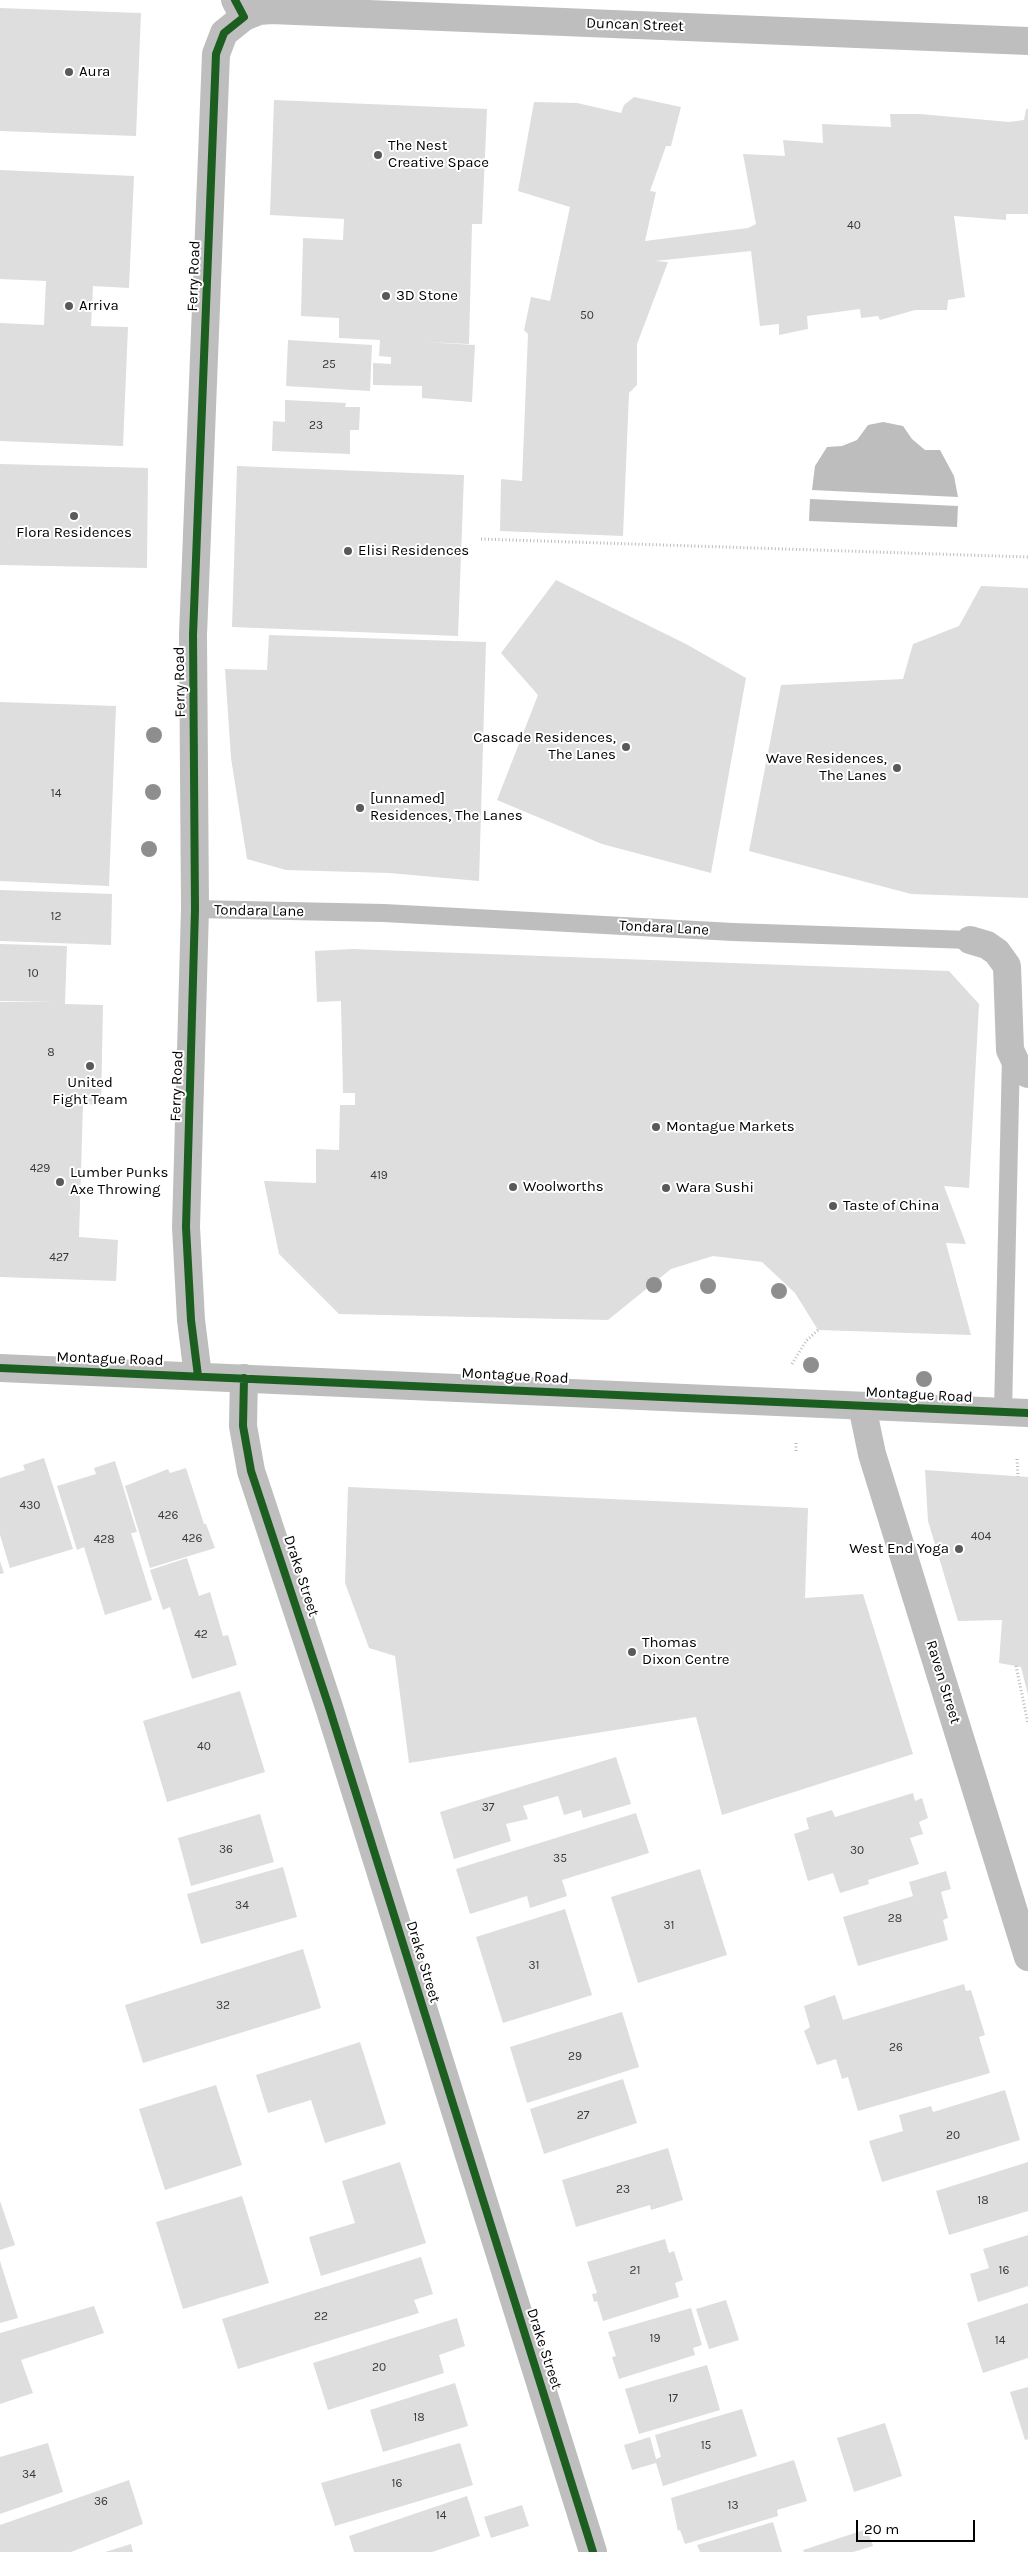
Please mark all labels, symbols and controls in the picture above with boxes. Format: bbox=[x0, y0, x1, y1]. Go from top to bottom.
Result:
street label: Duncan Street bbox=[586, 14, 684, 36]
place label: Aura bbox=[79, 63, 110, 81]
marker: Aura bbox=[63, 66, 75, 78]
place label: The Nest Creative Space bbox=[388, 137, 489, 172]
marker: The Nest Creative Space bbox=[372, 149, 384, 161]
house number: 40 bbox=[847, 219, 861, 233]
street label: Ferry Road bbox=[184, 240, 204, 312]
place label: 3D Stone bbox=[396, 287, 458, 305]
marker: 3D Stone bbox=[380, 290, 392, 302]
place label: Arriva bbox=[79, 297, 119, 315]
marker: Arriva bbox=[63, 300, 75, 312]
house number: 50 bbox=[580, 309, 594, 323]
house number: 25 bbox=[322, 358, 336, 372]
house number: 23 bbox=[309, 419, 323, 433]
marker: Flora Residences bbox=[68, 510, 80, 522]
place label: Flora Residences bbox=[16, 524, 132, 542]
place label: Elisi Residences bbox=[358, 542, 469, 560]
marker: Elisi Residences bbox=[342, 545, 354, 557]
street label: Ferry Road bbox=[170, 646, 190, 718]
place label: Cascade Residences, The Lanes bbox=[473, 729, 616, 764]
marker: Cascade Residences, The Lanes bbox=[620, 741, 632, 753]
place label: Wave Residences, The Lanes bbox=[766, 750, 887, 785]
marker: Wave Residences, The Lanes bbox=[891, 762, 903, 774]
house number: 14 bbox=[51, 787, 61, 801]
place label: [unnamed] Residences, The Lanes bbox=[370, 790, 523, 825]
marker: [unnamed] Residences, The Lanes bbox=[354, 802, 366, 814]
street label: Tondara Lane bbox=[214, 901, 304, 921]
house number: 12 bbox=[51, 910, 61, 924]
street label: Tondara Lane bbox=[619, 917, 709, 939]
house number: 10 bbox=[27, 967, 39, 981]
house number: 8 bbox=[47, 1046, 55, 1060]
street label: Ferry Road bbox=[167, 1050, 187, 1122]
marker: United Fight Team bbox=[84, 1060, 96, 1072]
place label: United Fight Team bbox=[52, 1074, 128, 1109]
place label: Montague Markets bbox=[666, 1118, 795, 1136]
marker: Montague Markets bbox=[650, 1121, 662, 1133]
house number: 429 bbox=[30, 1162, 50, 1176]
place label: Lumber Punks Axe Throwing bbox=[70, 1164, 168, 1199]
house number: 419 bbox=[370, 1169, 388, 1183]
marker: Lumber Punks Axe Throwing bbox=[54, 1176, 66, 1188]
place label: Woolworths bbox=[523, 1178, 604, 1196]
place label: Wara Sushi bbox=[676, 1179, 754, 1197]
marker: Woolworths bbox=[507, 1181, 519, 1193]
marker: Wara Sushi bbox=[660, 1182, 672, 1194]
place label: Taste of China bbox=[843, 1197, 939, 1215]
marker: Taste of China bbox=[827, 1200, 839, 1212]
house number: 427 bbox=[49, 1251, 69, 1265]
street label: Montague Road bbox=[56, 1348, 164, 1370]
street label: Montague Road bbox=[461, 1364, 569, 1388]
street label: Montague Road bbox=[865, 1383, 973, 1407]
house number: 430 bbox=[20, 1499, 40, 1513]
house number: 426 bbox=[158, 1509, 178, 1523]
house number: 404 bbox=[971, 1530, 991, 1544]
house number: 426 bbox=[182, 1532, 202, 1546]
house number: 428 bbox=[93, 1533, 115, 1547]
street label: Drake Street bbox=[279, 1533, 323, 1619]
place label: West End Yoga bbox=[849, 1540, 949, 1558]
marker: West End Yoga bbox=[953, 1543, 965, 1555]
house number: 42 bbox=[194, 1628, 208, 1642]
place label: Thomas Dixon Centre bbox=[642, 1634, 730, 1669]
street label: Raven Street bbox=[922, 1638, 964, 1726]
marker: Thomas Dixon Centre bbox=[626, 1646, 638, 1658]
house number: 40 bbox=[197, 1740, 211, 1754]
house number: 37 bbox=[482, 1801, 494, 1815]
house number: 36 bbox=[219, 1843, 233, 1857]
house number: 30 bbox=[850, 1844, 864, 1858]
house number: 35 bbox=[553, 1852, 567, 1866]
house number: 34 bbox=[235, 1899, 249, 1913]
house number: 28 bbox=[888, 1912, 902, 1926]
street label: Drake Street bbox=[402, 1919, 444, 2005]
house number: 31 bbox=[663, 1919, 675, 1933]
house number: 31 bbox=[528, 1959, 540, 1973]
house number: 32 bbox=[216, 1999, 230, 2013]
house number: 26 bbox=[889, 2041, 903, 2055]
house number: 29 bbox=[568, 2050, 582, 2064]
house number: 27 bbox=[577, 2109, 589, 2123]
house number: 20 bbox=[946, 2129, 960, 2143]
house number: 23 bbox=[616, 2183, 630, 2197]
house number: 18 bbox=[977, 2194, 989, 2208]
house number: 21 bbox=[630, 2264, 640, 2278]
house number: 16 bbox=[999, 2264, 1009, 2278]
street label: Drake Street bbox=[522, 2306, 566, 2392]
house number: 22 bbox=[314, 2310, 328, 2324]
house number: 19 bbox=[650, 2332, 660, 2346]
house number: 14 bbox=[995, 2334, 1005, 2348]
house number: 20 bbox=[372, 2361, 386, 2375]
house number: 17 bbox=[668, 2392, 678, 2406]
house number: 18 bbox=[413, 2411, 425, 2425]
house number: 15 bbox=[701, 2439, 711, 2453]
house number: 34 bbox=[22, 2468, 36, 2482]
house number: 16 bbox=[392, 2477, 402, 2491]
house number: 36 bbox=[94, 2495, 108, 2509]
house number: 13 bbox=[727, 2499, 739, 2513]
house number: 14 bbox=[436, 2509, 446, 2523]
scale bar bbox=[858, 2510, 977, 2542]
text: 20 m bbox=[864, 2520, 899, 2538]

